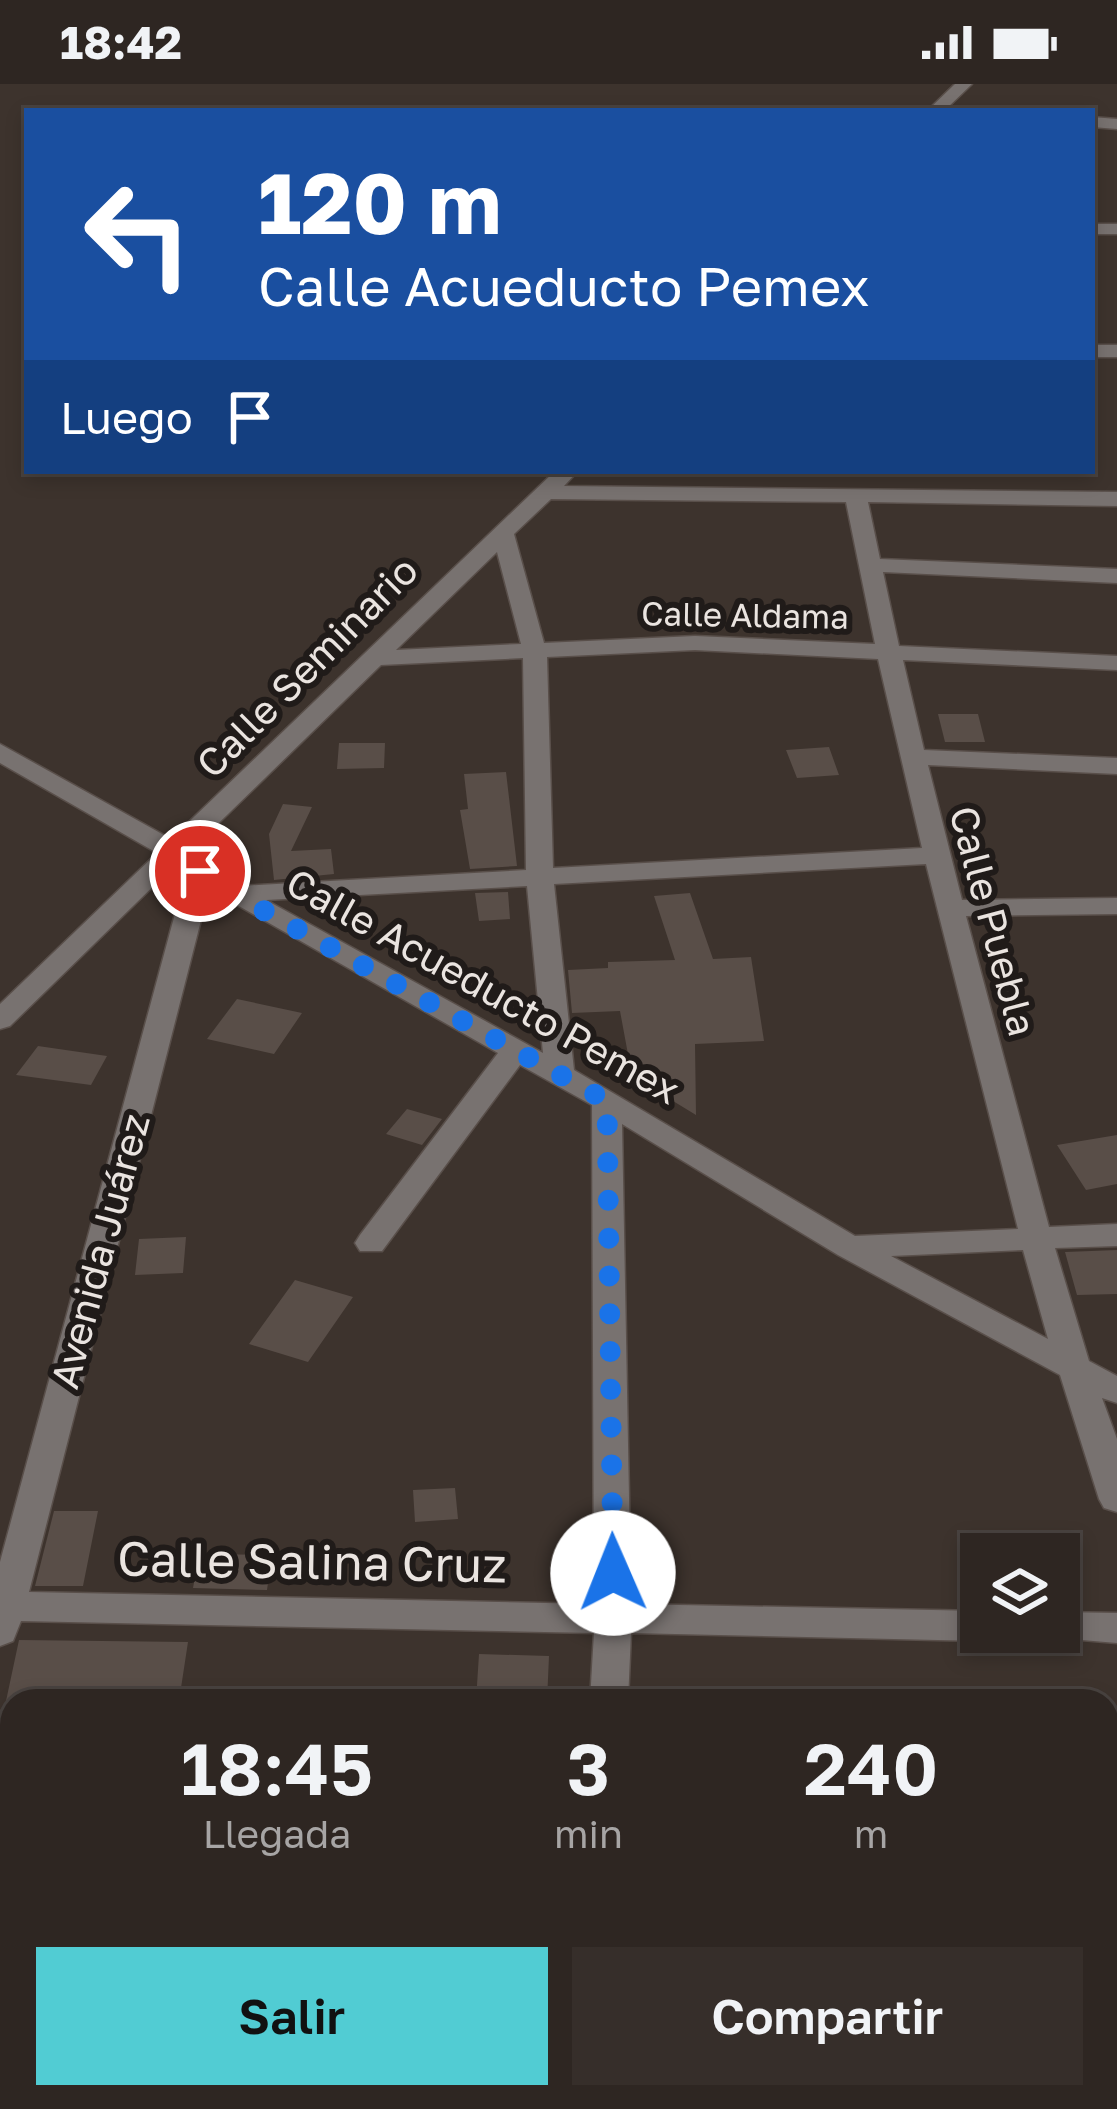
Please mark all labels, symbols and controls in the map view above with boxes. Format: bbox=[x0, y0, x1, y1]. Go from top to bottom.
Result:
text: 18:42 bbox=[60, 15, 182, 69]
text: 120 m bbox=[258, 152, 502, 252]
icon: left bbox=[60, 156, 216, 312]
text: Calle Acueducto Pemex bbox=[258, 253, 870, 318]
icon: arrive bbox=[217, 384, 283, 450]
text: Luego bbox=[60, 390, 193, 444]
street label: Calle Seminario bbox=[186, 546, 427, 787]
street label: Calle Aldama bbox=[641, 593, 849, 636]
street label: Calle Puebla bbox=[940, 801, 1047, 1041]
pin bbox=[149, 820, 251, 922]
icon: arrive bbox=[167, 838, 233, 904]
street label: Calle Acueducto Pemex bbox=[279, 858, 688, 1113]
street label: Avenida Juárez bbox=[40, 1108, 159, 1393]
position arrow bbox=[550, 1510, 676, 1636]
street label: Calle Salina Cruz bbox=[117, 1529, 507, 1593]
map controls bbox=[960, 1533, 1080, 1653]
button: layers bbox=[960, 1533, 1080, 1653]
text: 18:45 bbox=[181, 1724, 373, 1811]
text: 3 bbox=[567, 1724, 610, 1811]
text: 240 bbox=[804, 1724, 938, 1811]
text: Llegada bbox=[203, 1810, 351, 1857]
text: min bbox=[554, 1810, 623, 1857]
text: m bbox=[854, 1810, 888, 1857]
button: Salir bbox=[36, 1947, 548, 2085]
button: Compartir bbox=[572, 1947, 1083, 2085]

